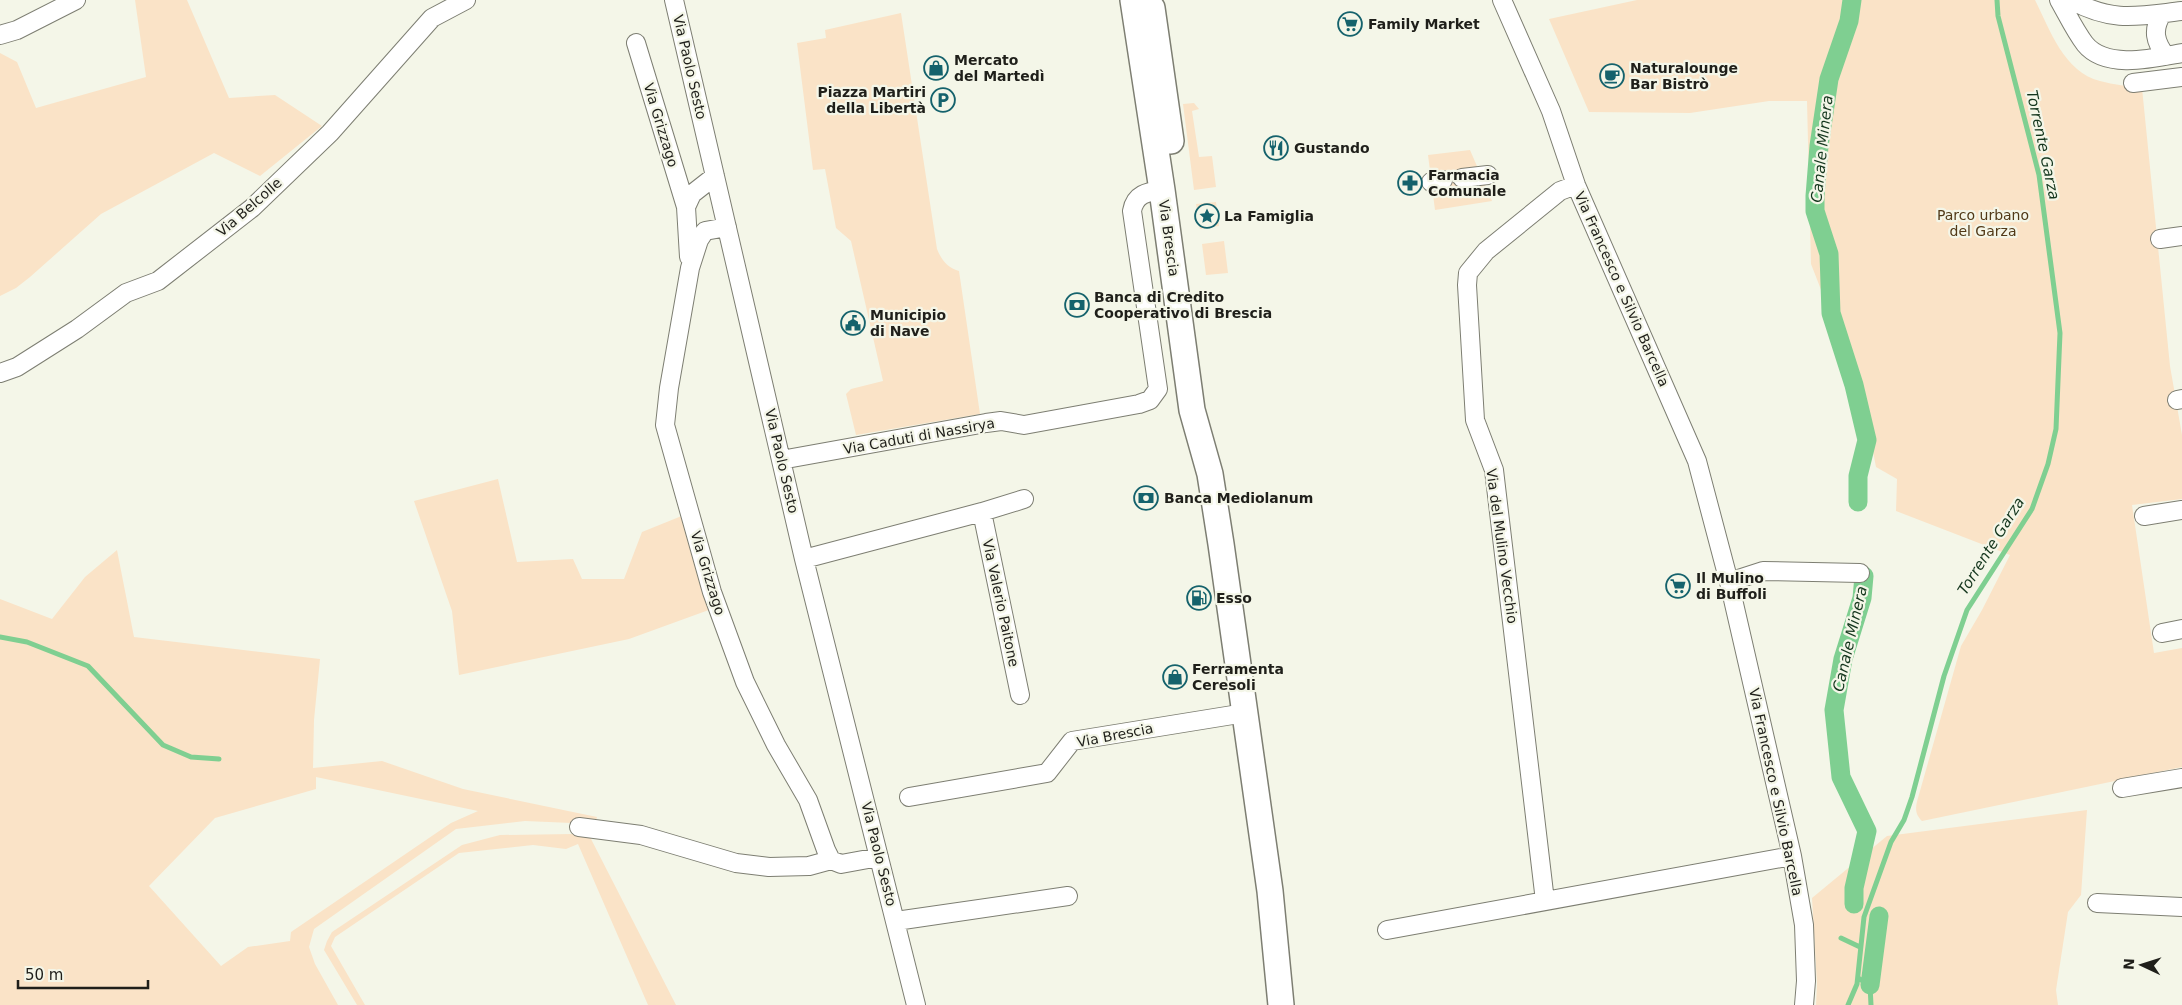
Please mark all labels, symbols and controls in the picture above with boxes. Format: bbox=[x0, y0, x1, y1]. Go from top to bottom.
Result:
supermarket icon: Family Market bbox=[1337, 11, 1363, 37]
street label: Via Paolo Sesto bbox=[670, 13, 710, 121]
place label: Family Market bbox=[1368, 16, 1480, 32]
place label: Mercato del Martedì bbox=[954, 52, 1044, 84]
shop icon: Mercato del Martedì bbox=[923, 55, 949, 81]
place label: Naturalounge Bar Bistrò bbox=[1630, 60, 1738, 92]
cafe icon: Naturalounge Bar Bistrò bbox=[1599, 63, 1625, 89]
street label: Via Grizzago bbox=[641, 81, 681, 169]
place label: Piazza Martiri della Libertà bbox=[817, 84, 926, 116]
parking icon: Piazza Martiri della Libertà bbox=[930, 87, 956, 113]
water label: Torrente Garza bbox=[2023, 89, 2063, 201]
water label: Canale Minera bbox=[1807, 94, 1837, 204]
restaurant icon: Gustando bbox=[1263, 135, 1289, 161]
place label: Gustando bbox=[1294, 140, 1370, 156]
place label: Farmacia Comunale bbox=[1428, 167, 1506, 199]
pharmacy icon: Farmacia Comunale bbox=[1397, 170, 1423, 196]
street label: Via Belcolle bbox=[213, 174, 285, 240]
street label: Via Francesco e Silvio Barcella bbox=[1572, 189, 1672, 389]
street label: Via Brescia bbox=[1156, 199, 1182, 277]
place icon: La Famiglia bbox=[1194, 203, 1220, 229]
park label: Parco urbano del Garza bbox=[1937, 207, 2029, 239]
place label: La Famiglia bbox=[1224, 208, 1314, 224]
place label: Banca di Credito Cooperativo di Brescia bbox=[1094, 289, 1272, 321]
bank icon: Banca di Credito Cooperativo di Brescia bbox=[1064, 292, 1090, 318]
place label: Municipio di Nave bbox=[870, 307, 947, 339]
public building icon: Municipio di Nave bbox=[840, 310, 866, 336]
street label: Via Paolo Sesto bbox=[762, 407, 802, 515]
street label: Via Caduti di Nassirya bbox=[842, 415, 996, 457]
street label: Via del Mulino Vecchio bbox=[1483, 467, 1521, 625]
bank icon: Banca Mediolanum bbox=[1133, 485, 1159, 511]
place label: Banca Mediolanum bbox=[1164, 490, 1313, 506]
water label: Torrente Garza bbox=[1954, 494, 2028, 598]
street label: Via Grizzago bbox=[688, 529, 728, 617]
street label: Via Valerio Paitone bbox=[980, 538, 1022, 668]
place label: Il Mulino di Buffoli bbox=[1696, 570, 1767, 602]
supermarket icon: Il Mulino di Buffoli bbox=[1665, 573, 1691, 599]
water label: Canale Minera bbox=[1829, 584, 1871, 694]
fuel station icon: Esso bbox=[1186, 585, 1212, 611]
place label: Esso bbox=[1216, 590, 1252, 606]
place label: Ferramenta Ceresoli bbox=[1192, 661, 1284, 693]
shop icon: Ferramenta Ceresoli bbox=[1162, 664, 1188, 690]
street label: Via Francesco e Silvio Barcella bbox=[1746, 687, 1806, 897]
street label: Via Brescia bbox=[1076, 720, 1154, 750]
street label: Via Paolo Sesto bbox=[858, 800, 900, 908]
north arrow bbox=[2117, 940, 2167, 990]
scale bar bbox=[18, 958, 148, 990]
text: N bbox=[2121, 958, 2137, 970]
text: 50 m bbox=[25, 966, 63, 984]

